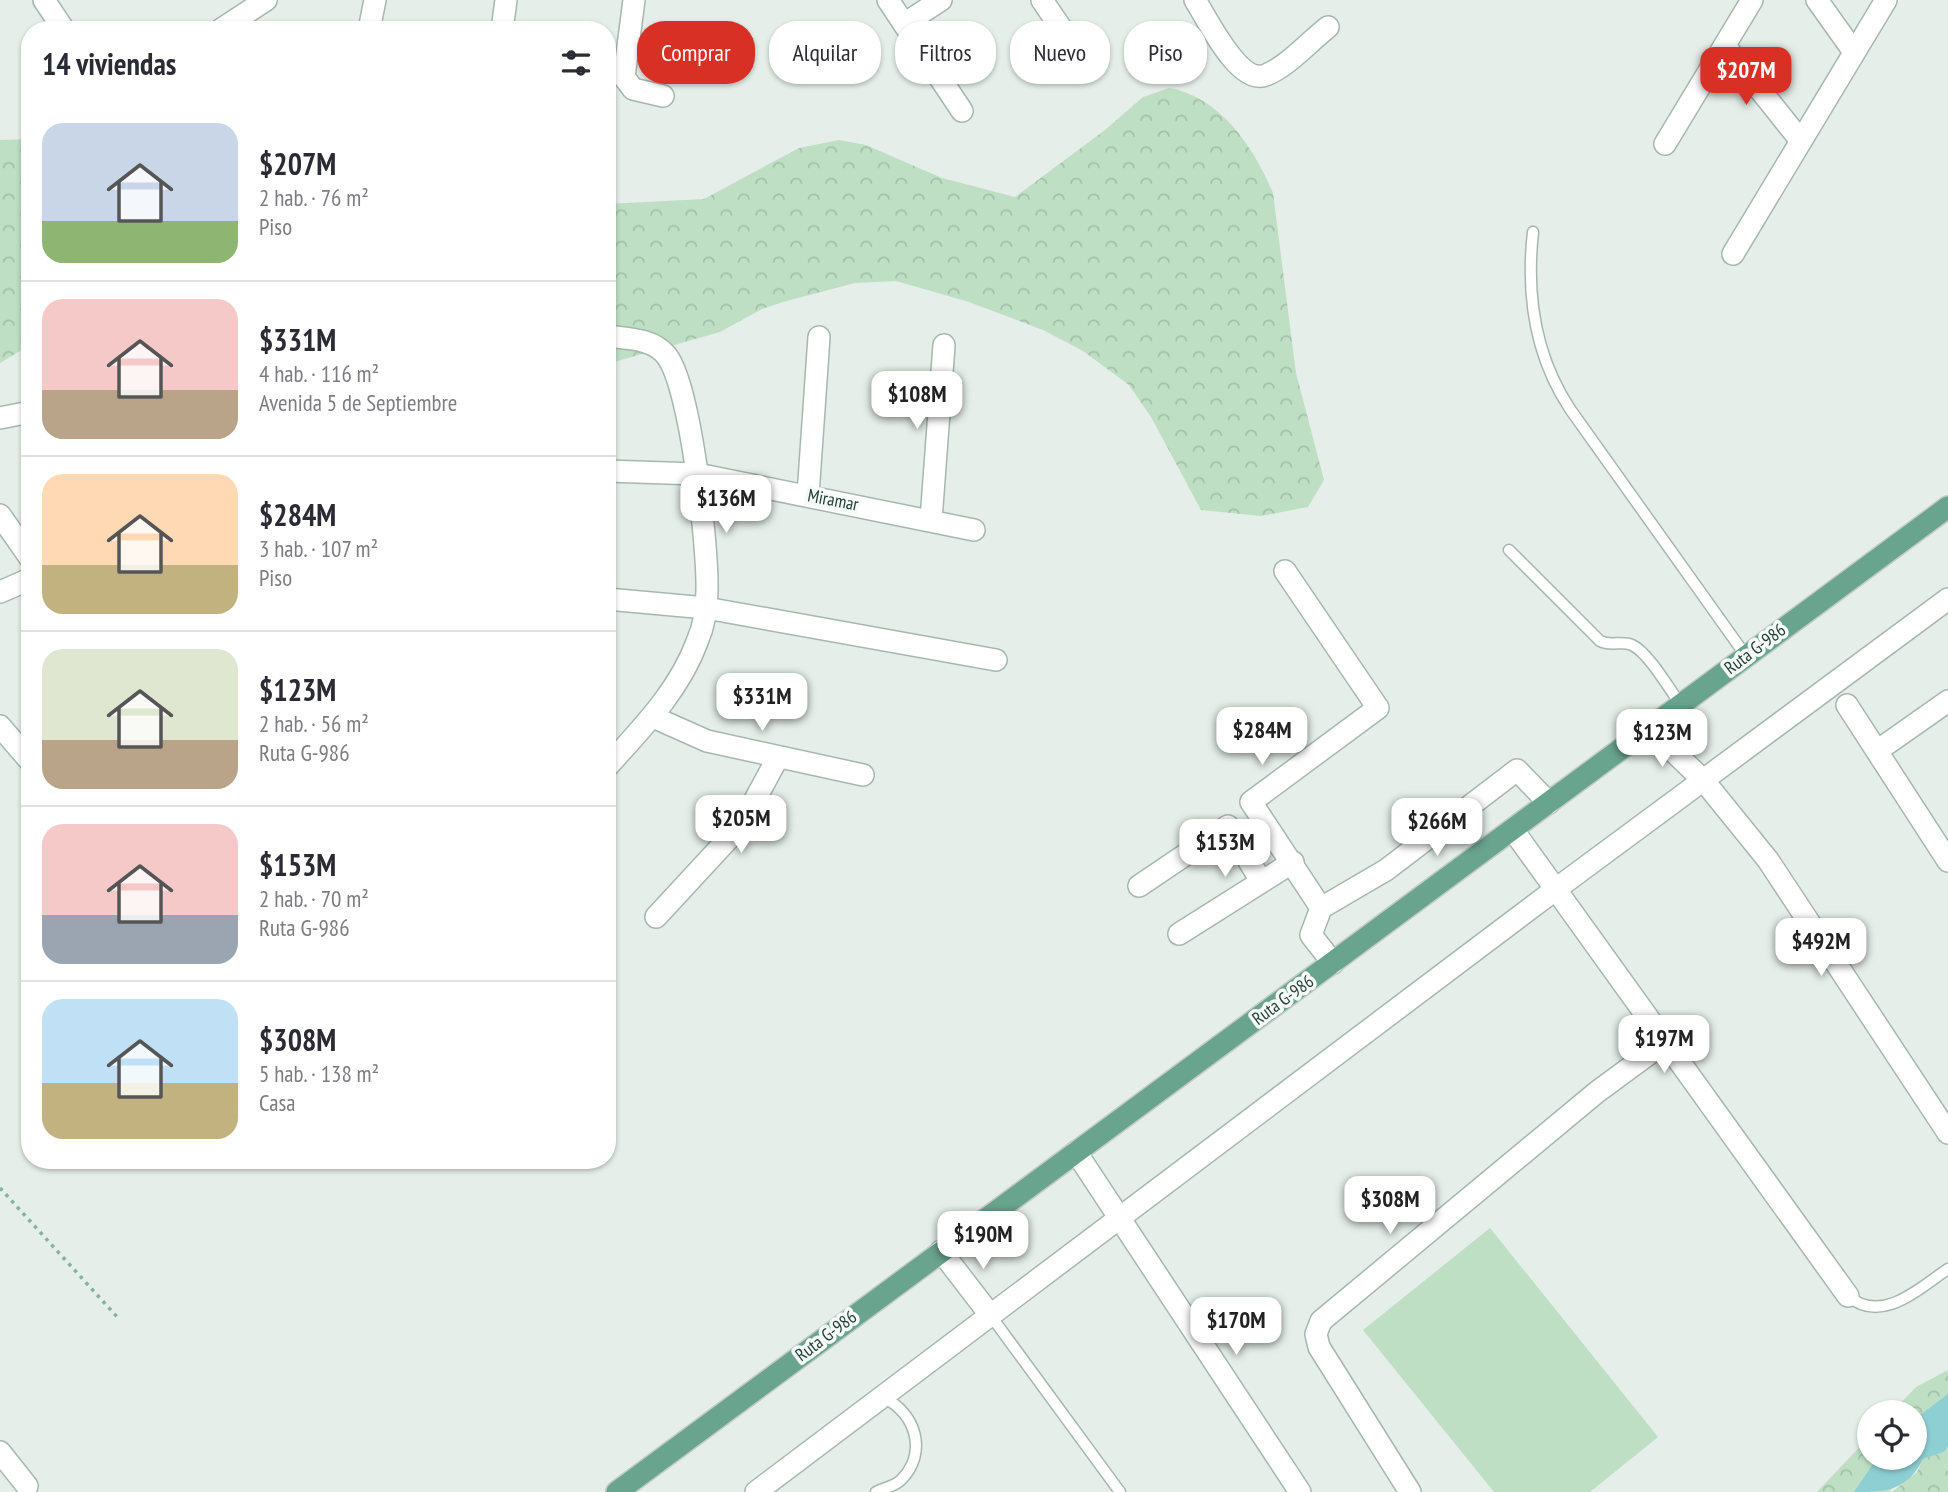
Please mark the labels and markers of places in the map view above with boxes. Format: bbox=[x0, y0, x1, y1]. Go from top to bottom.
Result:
pin: $207M bbox=[1697, 48, 1795, 107]
pin: $108M bbox=[868, 372, 966, 431]
pin: $136M bbox=[677, 476, 775, 535]
pin: $331M bbox=[713, 674, 811, 733]
pin: $284M bbox=[1213, 708, 1311, 767]
pin: $123M bbox=[1613, 710, 1711, 769]
pin: $205M bbox=[692, 796, 790, 855]
pin: $266M bbox=[1388, 798, 1486, 858]
pin: $153M bbox=[1176, 820, 1274, 879]
pin: $492M bbox=[1772, 918, 1870, 978]
pin: $197M bbox=[1615, 1016, 1713, 1075]
pin: $308M bbox=[1341, 1176, 1439, 1236]
pin: $190M bbox=[934, 1212, 1032, 1271]
pin: $170M bbox=[1187, 1298, 1285, 1357]

